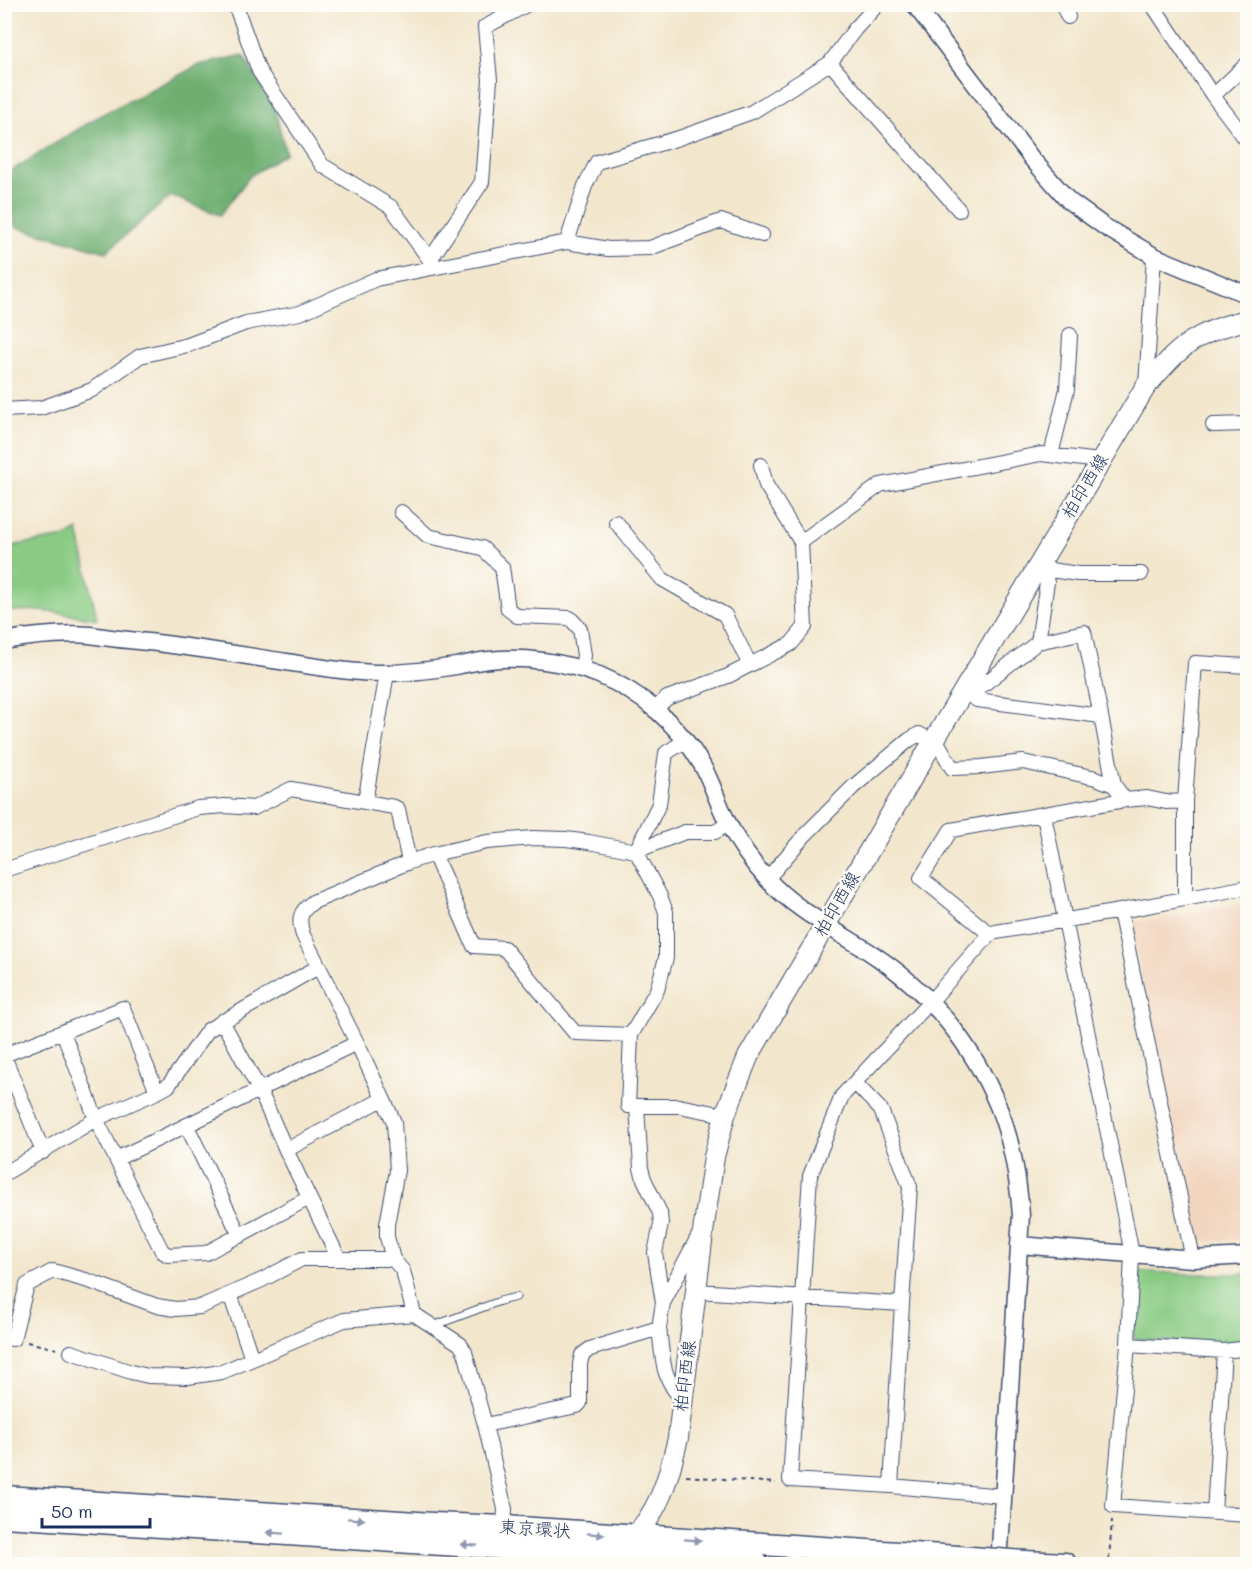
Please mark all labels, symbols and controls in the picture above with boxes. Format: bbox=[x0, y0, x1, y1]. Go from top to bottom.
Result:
street label: 柏印西線 bbox=[1055, 448, 1113, 523]
street label: 柏印西線 bbox=[808, 866, 865, 941]
street label: 柏印西線 bbox=[668, 1339, 700, 1413]
scale bar bbox=[42, 1491, 150, 1529]
text: 50 m bbox=[51, 1499, 93, 1523]
street label: 東京環状 bbox=[498, 1514, 572, 1542]
one-way arrow bbox=[347, 1515, 366, 1524]
one-way arrow bbox=[265, 1528, 284, 1537]
one-way arrow bbox=[587, 1529, 606, 1538]
one-way arrow bbox=[683, 1536, 702, 1545]
one-way arrow bbox=[460, 1541, 479, 1550]

